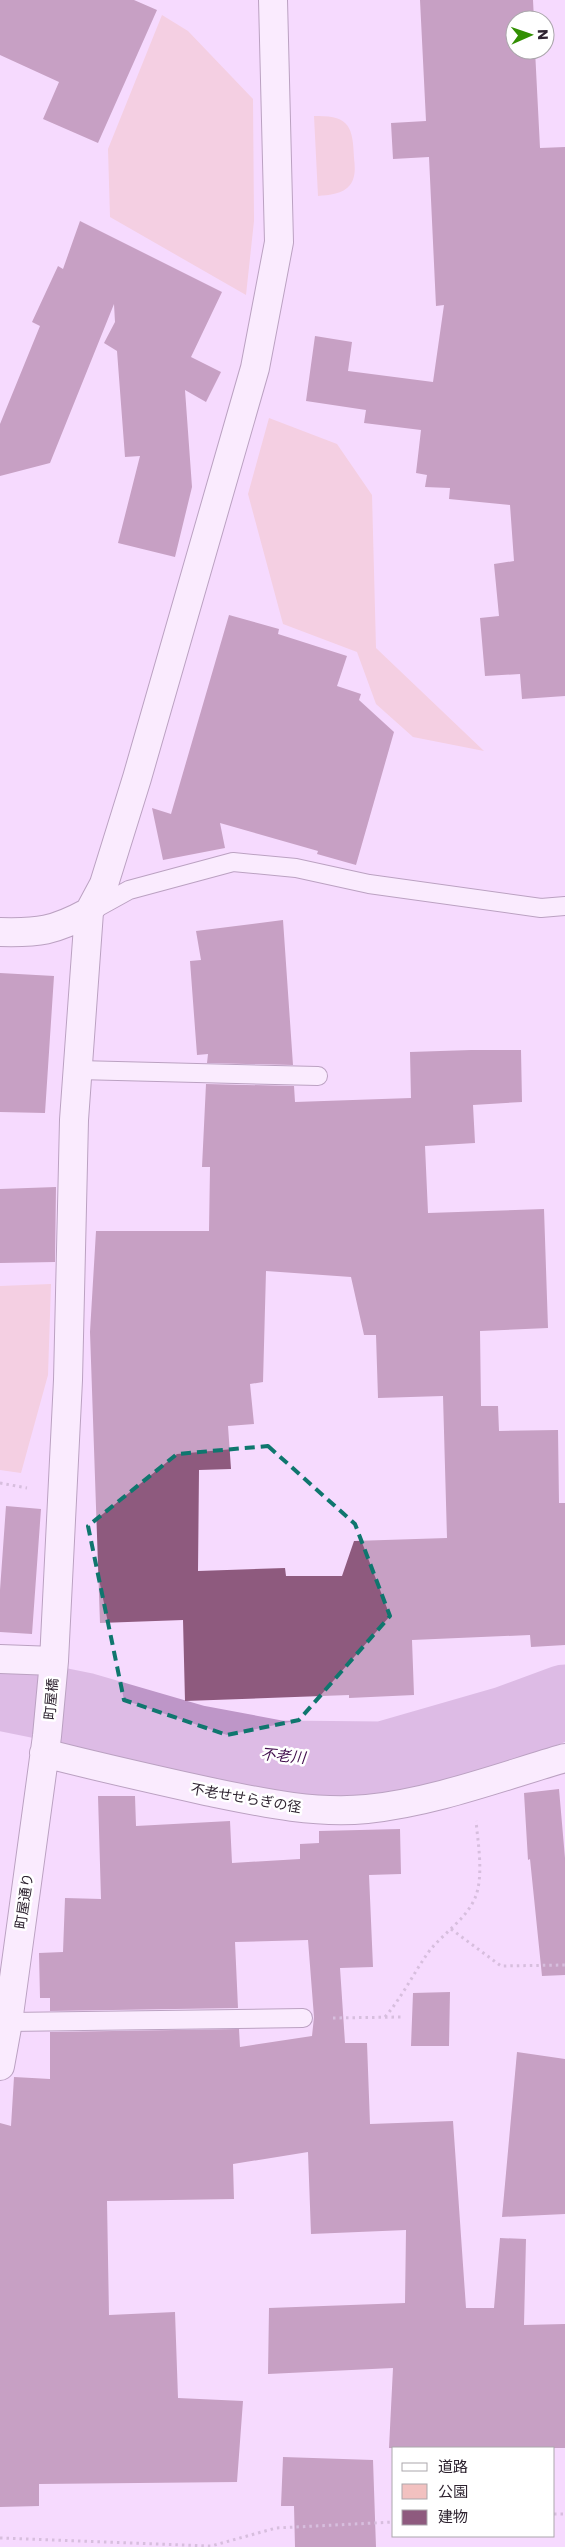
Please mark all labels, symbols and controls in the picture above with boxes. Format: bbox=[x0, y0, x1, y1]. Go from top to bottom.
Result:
north arrow bbox=[505, 10, 555, 60]
text: N bbox=[533, 29, 553, 40]
street label: 町屋橋 bbox=[39, 1677, 63, 1721]
water label: 不老川 bbox=[260, 1743, 308, 1768]
street label: 不老せせらぎの径 bbox=[189, 1778, 303, 1818]
street label: 町屋通り bbox=[10, 1872, 38, 1930]
legend bbox=[392, 2447, 555, 2537]
text: 道路 bbox=[438, 2456, 468, 2477]
text: 公園 bbox=[438, 2481, 468, 2502]
text: 建物 bbox=[438, 2506, 468, 2527]

